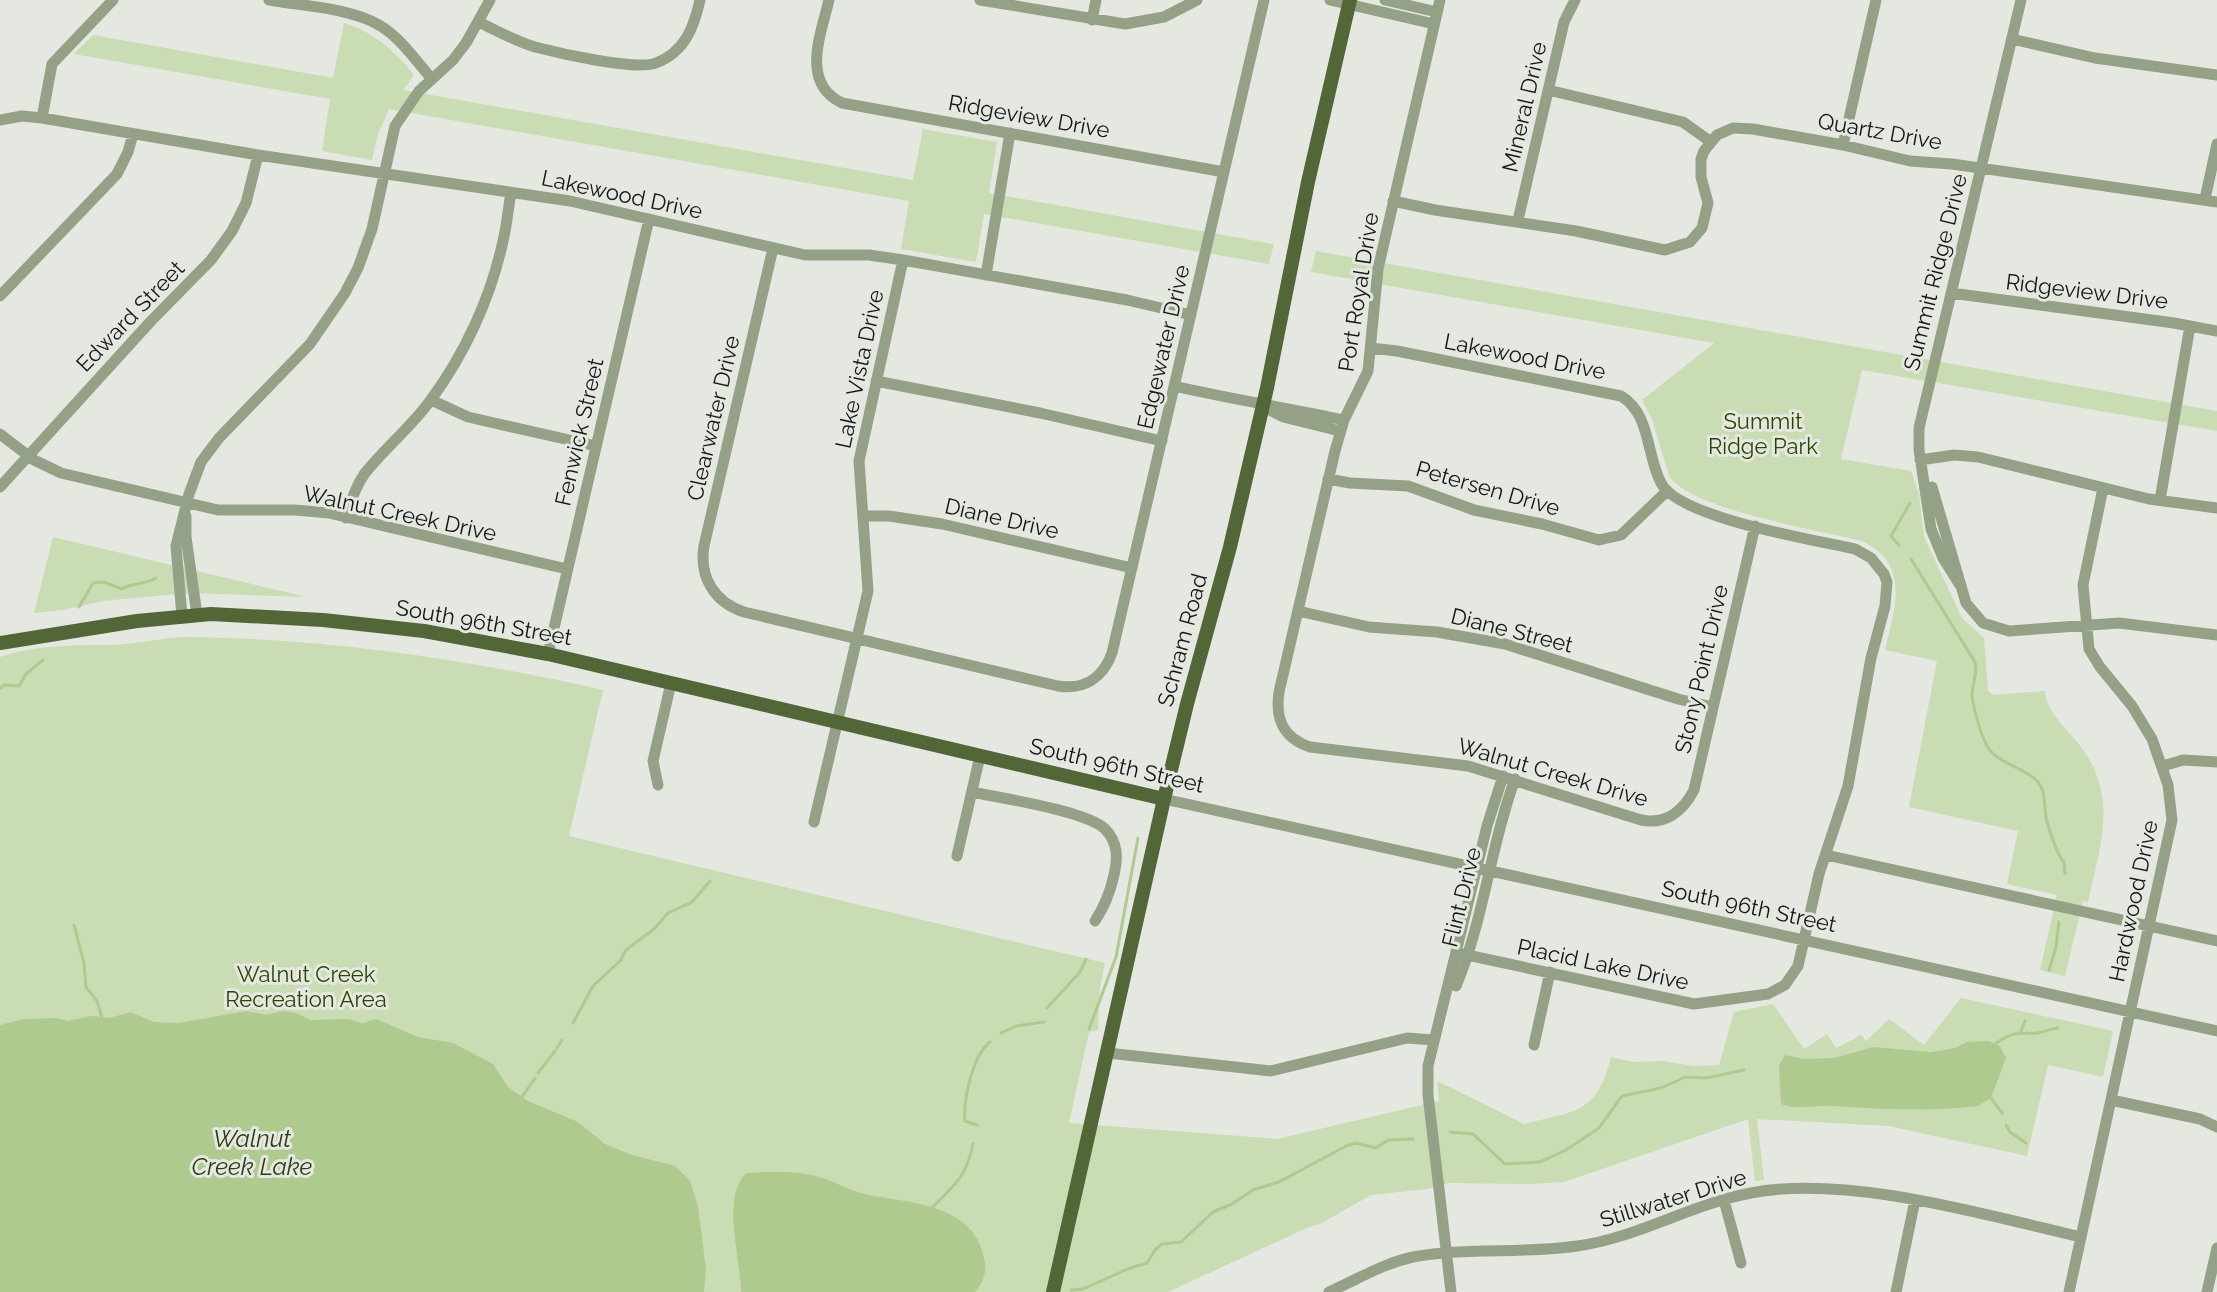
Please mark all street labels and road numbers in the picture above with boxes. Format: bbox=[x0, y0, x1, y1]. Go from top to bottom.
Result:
street label: Mineral Drive bbox=[1496, 39, 1552, 175]
street label: Ridgeview Drive bbox=[946, 89, 1112, 143]
street label: Quartz Drive bbox=[1816, 107, 1944, 155]
street label: Lakewood Drive bbox=[539, 164, 705, 224]
street label: Summit Ridge Drive bbox=[1898, 171, 1972, 373]
street label: Port Royal Drive bbox=[1333, 210, 1383, 374]
street label: Edward Street bbox=[71, 255, 190, 377]
street label: Edgewater Drive bbox=[1131, 262, 1195, 432]
street label: Ridgeview Drive bbox=[2004, 268, 2170, 314]
street label: Lake Vista Drive bbox=[829, 287, 889, 451]
street label: Lakewood Drive bbox=[1442, 328, 1608, 384]
street label: Clearwater Drive bbox=[681, 333, 745, 503]
street label: Fenwick Street bbox=[549, 355, 609, 508]
street label: Petersen Drive bbox=[1413, 455, 1563, 521]
street label: Walnut Creek Drive bbox=[301, 480, 499, 546]
street label: Diane Drive bbox=[942, 492, 1062, 544]
street label: Schram Road bbox=[1152, 571, 1212, 709]
street label: Stony Point Drive bbox=[1669, 582, 1733, 756]
street label: South 96th Street bbox=[394, 594, 575, 650]
street label: Diane Street bbox=[1448, 602, 1576, 658]
street label: South 96th Street bbox=[1027, 732, 1207, 798]
street label: Walnut Creek Drive bbox=[1455, 732, 1651, 812]
street label: Hardwood Drive bbox=[2103, 818, 2163, 984]
street label: Flint Drive bbox=[1436, 844, 1486, 950]
street label: South 96th Street bbox=[1659, 875, 1840, 937]
street label: Placid Lake Drive bbox=[1515, 933, 1691, 995]
street label: Stillwater Drive bbox=[1597, 1163, 1749, 1233]

